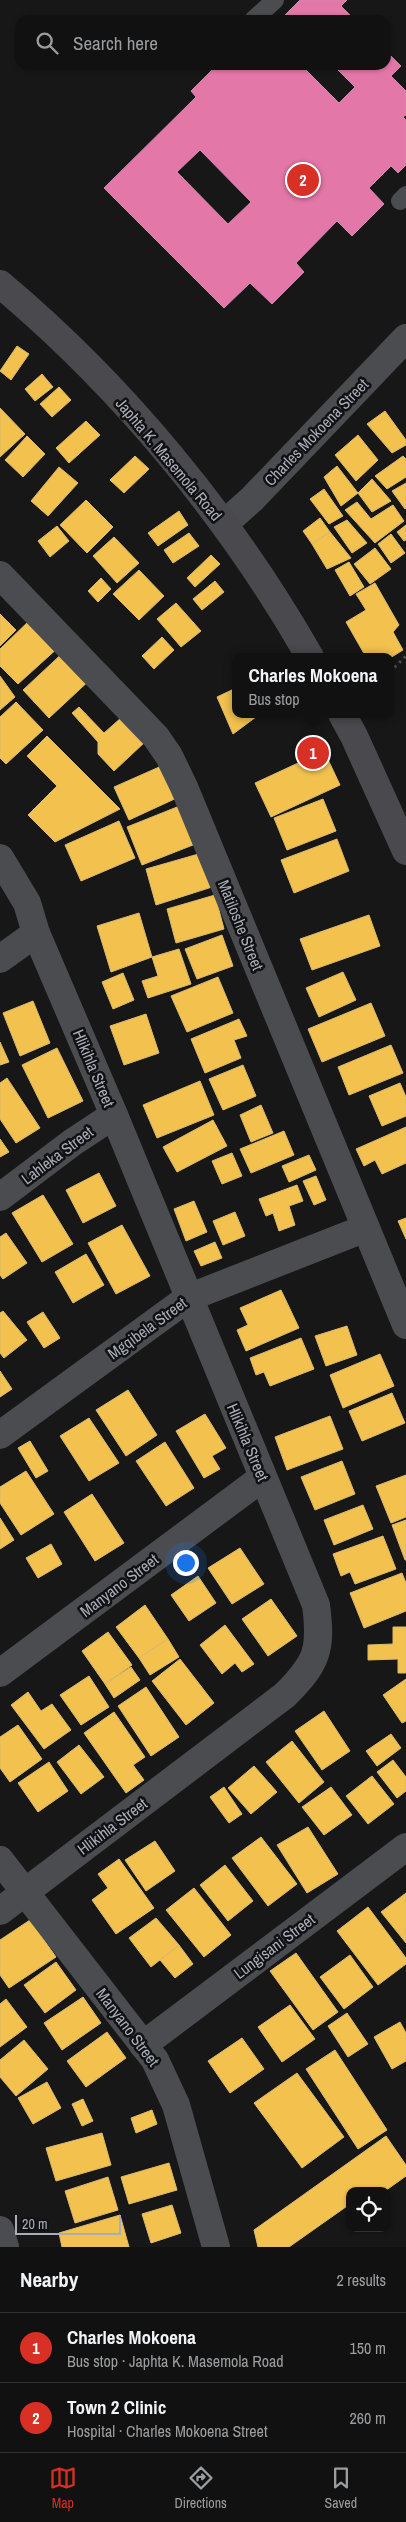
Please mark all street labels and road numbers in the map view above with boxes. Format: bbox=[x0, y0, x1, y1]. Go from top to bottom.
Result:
street label: Charles Mokoena Street bbox=[259, 373, 373, 491]
street label: Japhta K. Masemola Road bbox=[111, 393, 227, 525]
street label: Matiloshe Street bbox=[213, 877, 269, 974]
street label: Hlikihla Street bbox=[68, 1026, 120, 1111]
street label: Lahleka Street bbox=[17, 1121, 98, 1189]
street label: Mgqibela Street bbox=[103, 1292, 191, 1364]
street label: Hlikihla Street bbox=[222, 1400, 274, 1485]
street label: Manyano Street bbox=[75, 1548, 163, 1622]
street label: Hlikihla Street bbox=[72, 1792, 152, 1860]
street label: Lungisani Street bbox=[229, 1908, 319, 1984]
street label: Manyano Street bbox=[91, 1983, 165, 2071]

